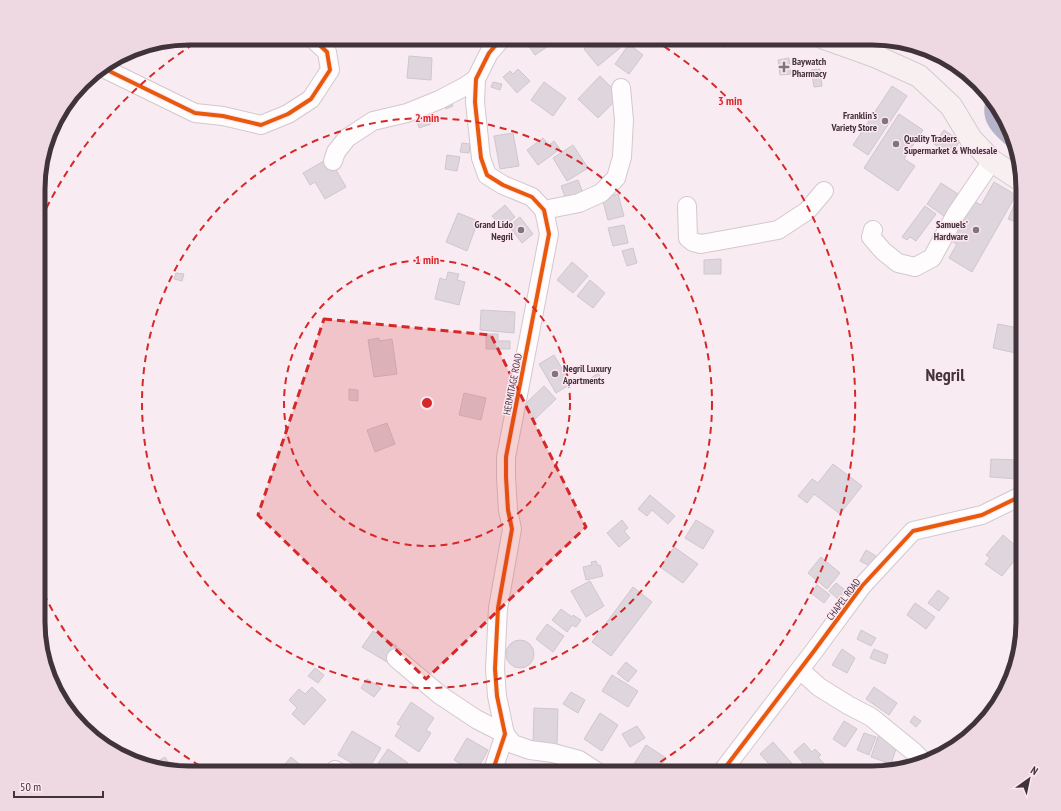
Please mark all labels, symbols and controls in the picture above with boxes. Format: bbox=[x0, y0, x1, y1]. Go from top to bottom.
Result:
place label: Baywatch Pharmacy bbox=[792, 55, 827, 80]
marker: Baywatch Pharmacy bbox=[779, 62, 789, 72]
text: 3 min bbox=[718, 93, 742, 108]
place label: Franklin's Variety Store bbox=[830, 109, 877, 134]
text: 2 min bbox=[415, 110, 439, 125]
marker: Franklin's Variety Store bbox=[880, 116, 890, 126]
place label: Quality Traders Supermarket & Wholesale bbox=[904, 132, 997, 157]
marker: Quality Traders Supermarket & Wholesale bbox=[891, 139, 901, 149]
place label: Grand Lido Negril bbox=[475, 218, 514, 243]
place label: Samuels' Hardware bbox=[934, 218, 968, 243]
marker: Grand Lido Negril bbox=[516, 225, 526, 235]
marker: Samuels' Hardware bbox=[971, 225, 981, 235]
text: 1 min bbox=[415, 252, 439, 267]
street label: HERMITAGE ROAD bbox=[500, 352, 525, 416]
place label: Negril Luxury Apartments bbox=[562, 362, 612, 387]
district label: Negril bbox=[925, 363, 965, 386]
marker: Negril Luxury Apartments bbox=[550, 369, 560, 379]
centre of rings bbox=[420, 396, 434, 410]
street label: CHAPEL ROAD bbox=[823, 576, 863, 623]
north arrow bbox=[1009, 759, 1049, 799]
text: N bbox=[1028, 763, 1041, 778]
scale bar bbox=[14, 773, 103, 799]
text: 50 m bbox=[20, 779, 41, 794]

